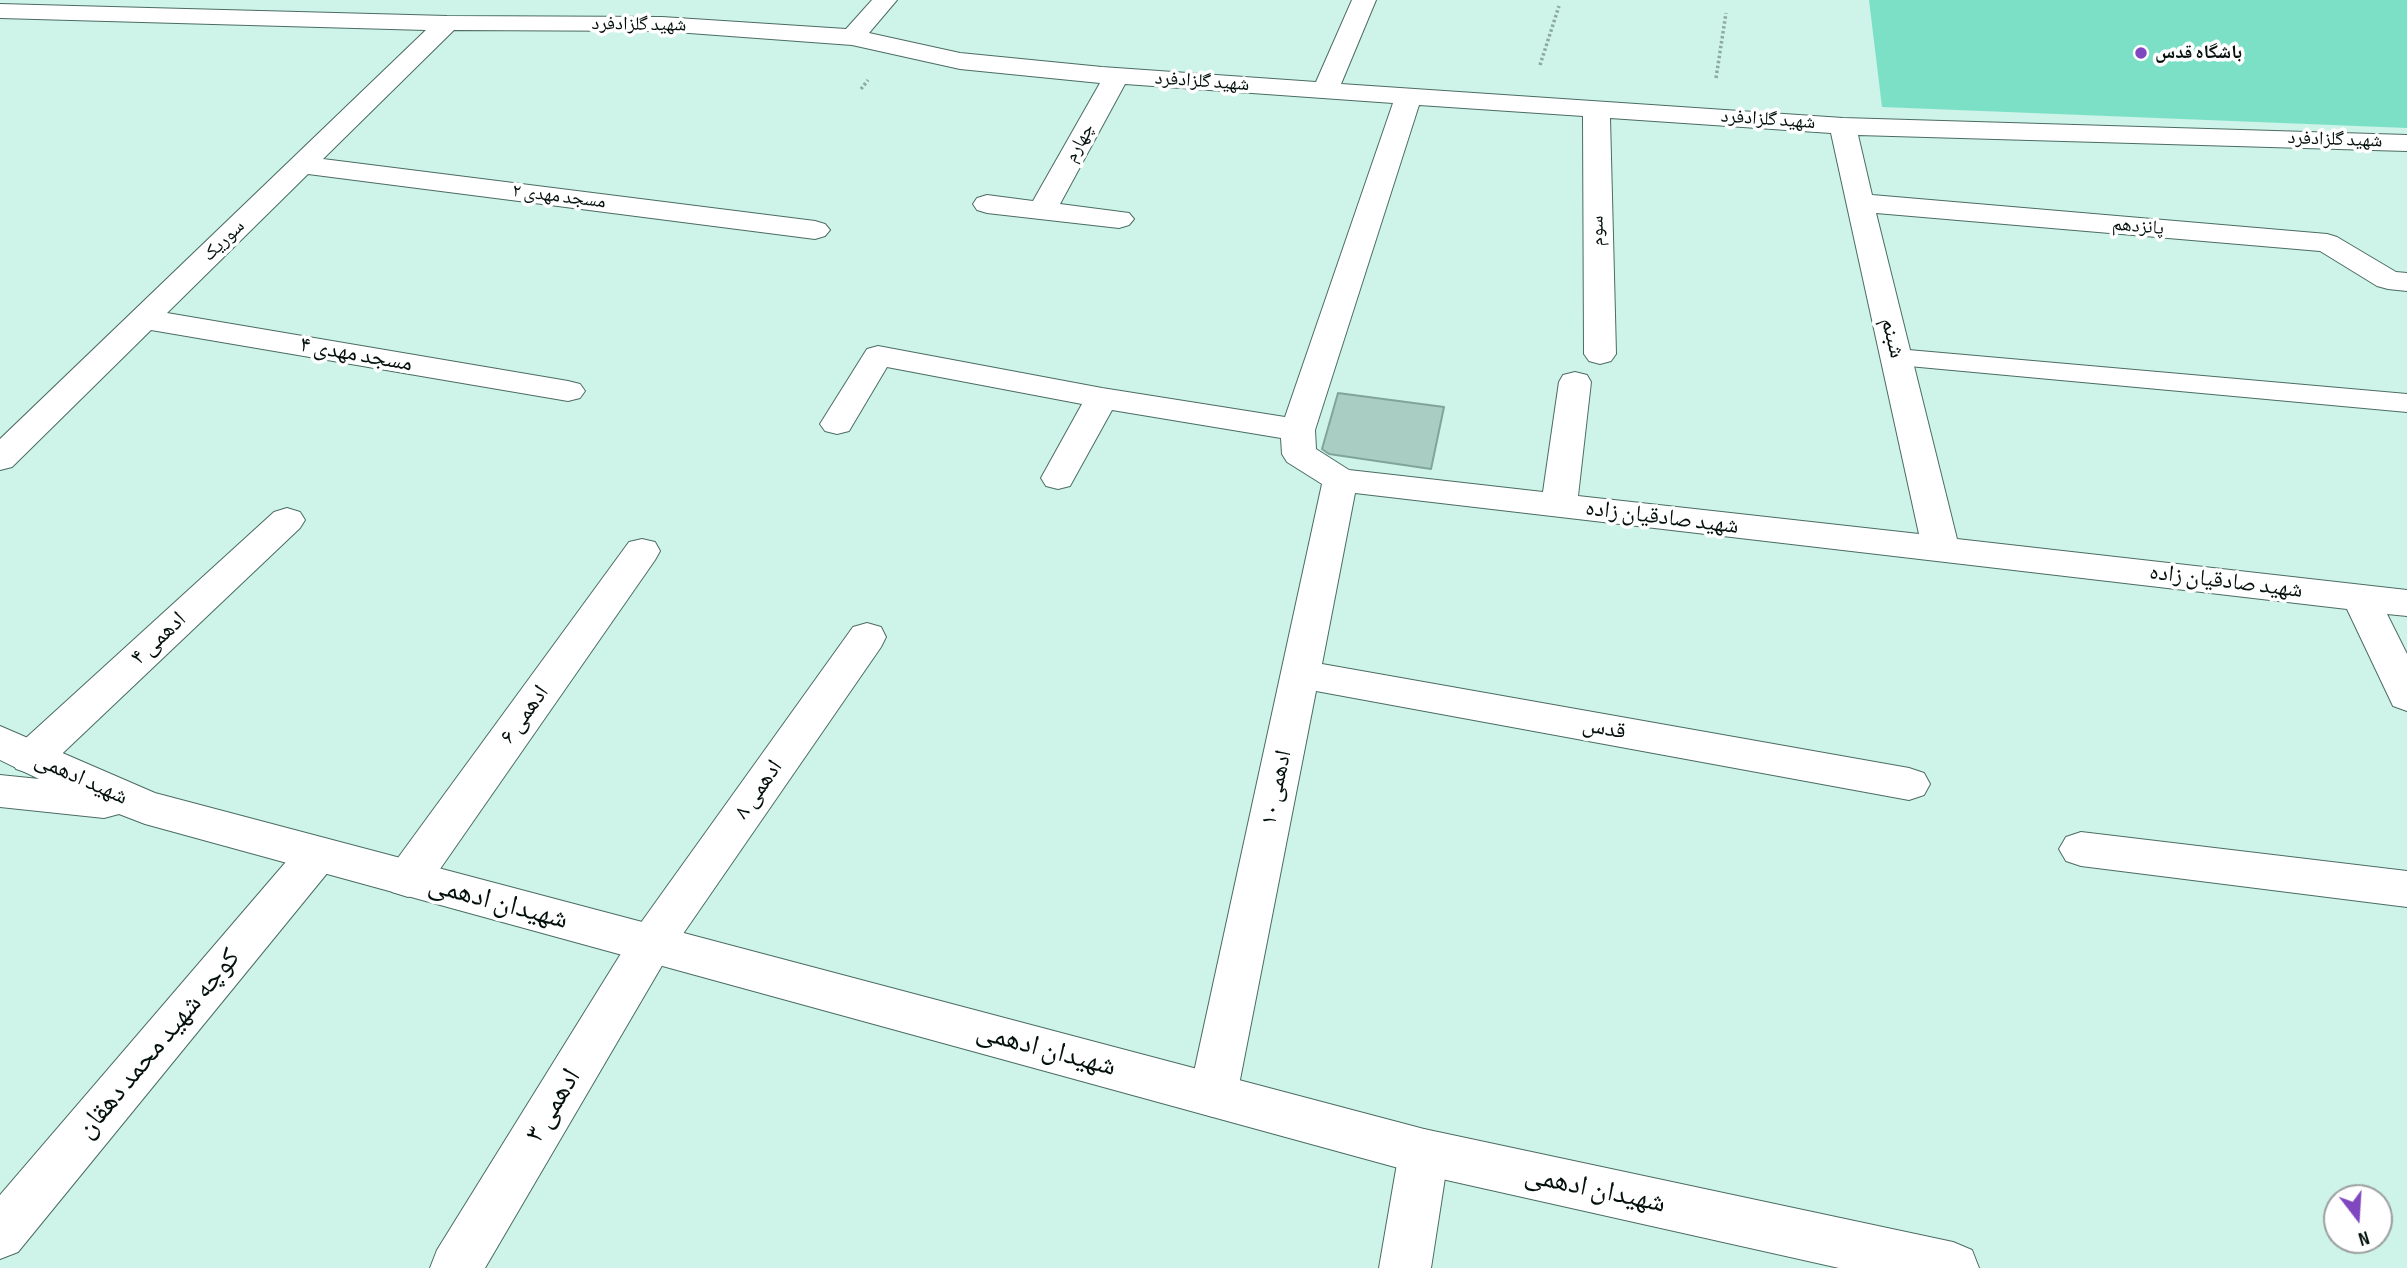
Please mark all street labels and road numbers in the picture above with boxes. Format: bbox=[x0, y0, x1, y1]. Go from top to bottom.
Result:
street label: شهید گلزادفرد bbox=[591, 13, 687, 37]
street label: شهید گلزادفرد bbox=[1154, 67, 1250, 97]
street label: شهید گلزادفرد bbox=[1720, 105, 1816, 135]
street label: چهارم bbox=[1060, 120, 1100, 166]
street label: شهید گلزادفرد bbox=[2287, 127, 2383, 153]
street label: مسجد مهدی ۲ bbox=[511, 180, 607, 214]
street label: پانزدهم bbox=[2111, 213, 2165, 241]
street label: سوریک bbox=[198, 215, 250, 267]
street label: سوم bbox=[1586, 215, 1610, 247]
street label: شبنم bbox=[1874, 315, 1910, 361]
street label: مسجد مهدی ۴ bbox=[297, 332, 415, 378]
street label: شهید صادقیان زاده bbox=[1584, 495, 1740, 541]
street label: شهید صادقیان زاده bbox=[2148, 559, 2304, 605]
street label: ادهمی ۴ bbox=[125, 606, 193, 672]
street label: ادهمی ۶ bbox=[494, 680, 556, 750]
street label: قدس bbox=[1580, 712, 1628, 746]
street label: شهید ادهمی bbox=[30, 746, 132, 812]
street label: ادهمی ۱۰ bbox=[1256, 748, 1298, 828]
street label: ادهمی ۸ bbox=[729, 755, 789, 825]
street label: شهیدان ادهمی bbox=[424, 868, 572, 938]
street label: کوچه شهید محمد دهقان bbox=[70, 942, 248, 1146]
street label: شهیدان ادهمی bbox=[972, 1015, 1120, 1085]
street label: ادهمی ۳ bbox=[519, 1063, 589, 1149]
street label: شهیدان ادهمی bbox=[1521, 1159, 1669, 1221]

